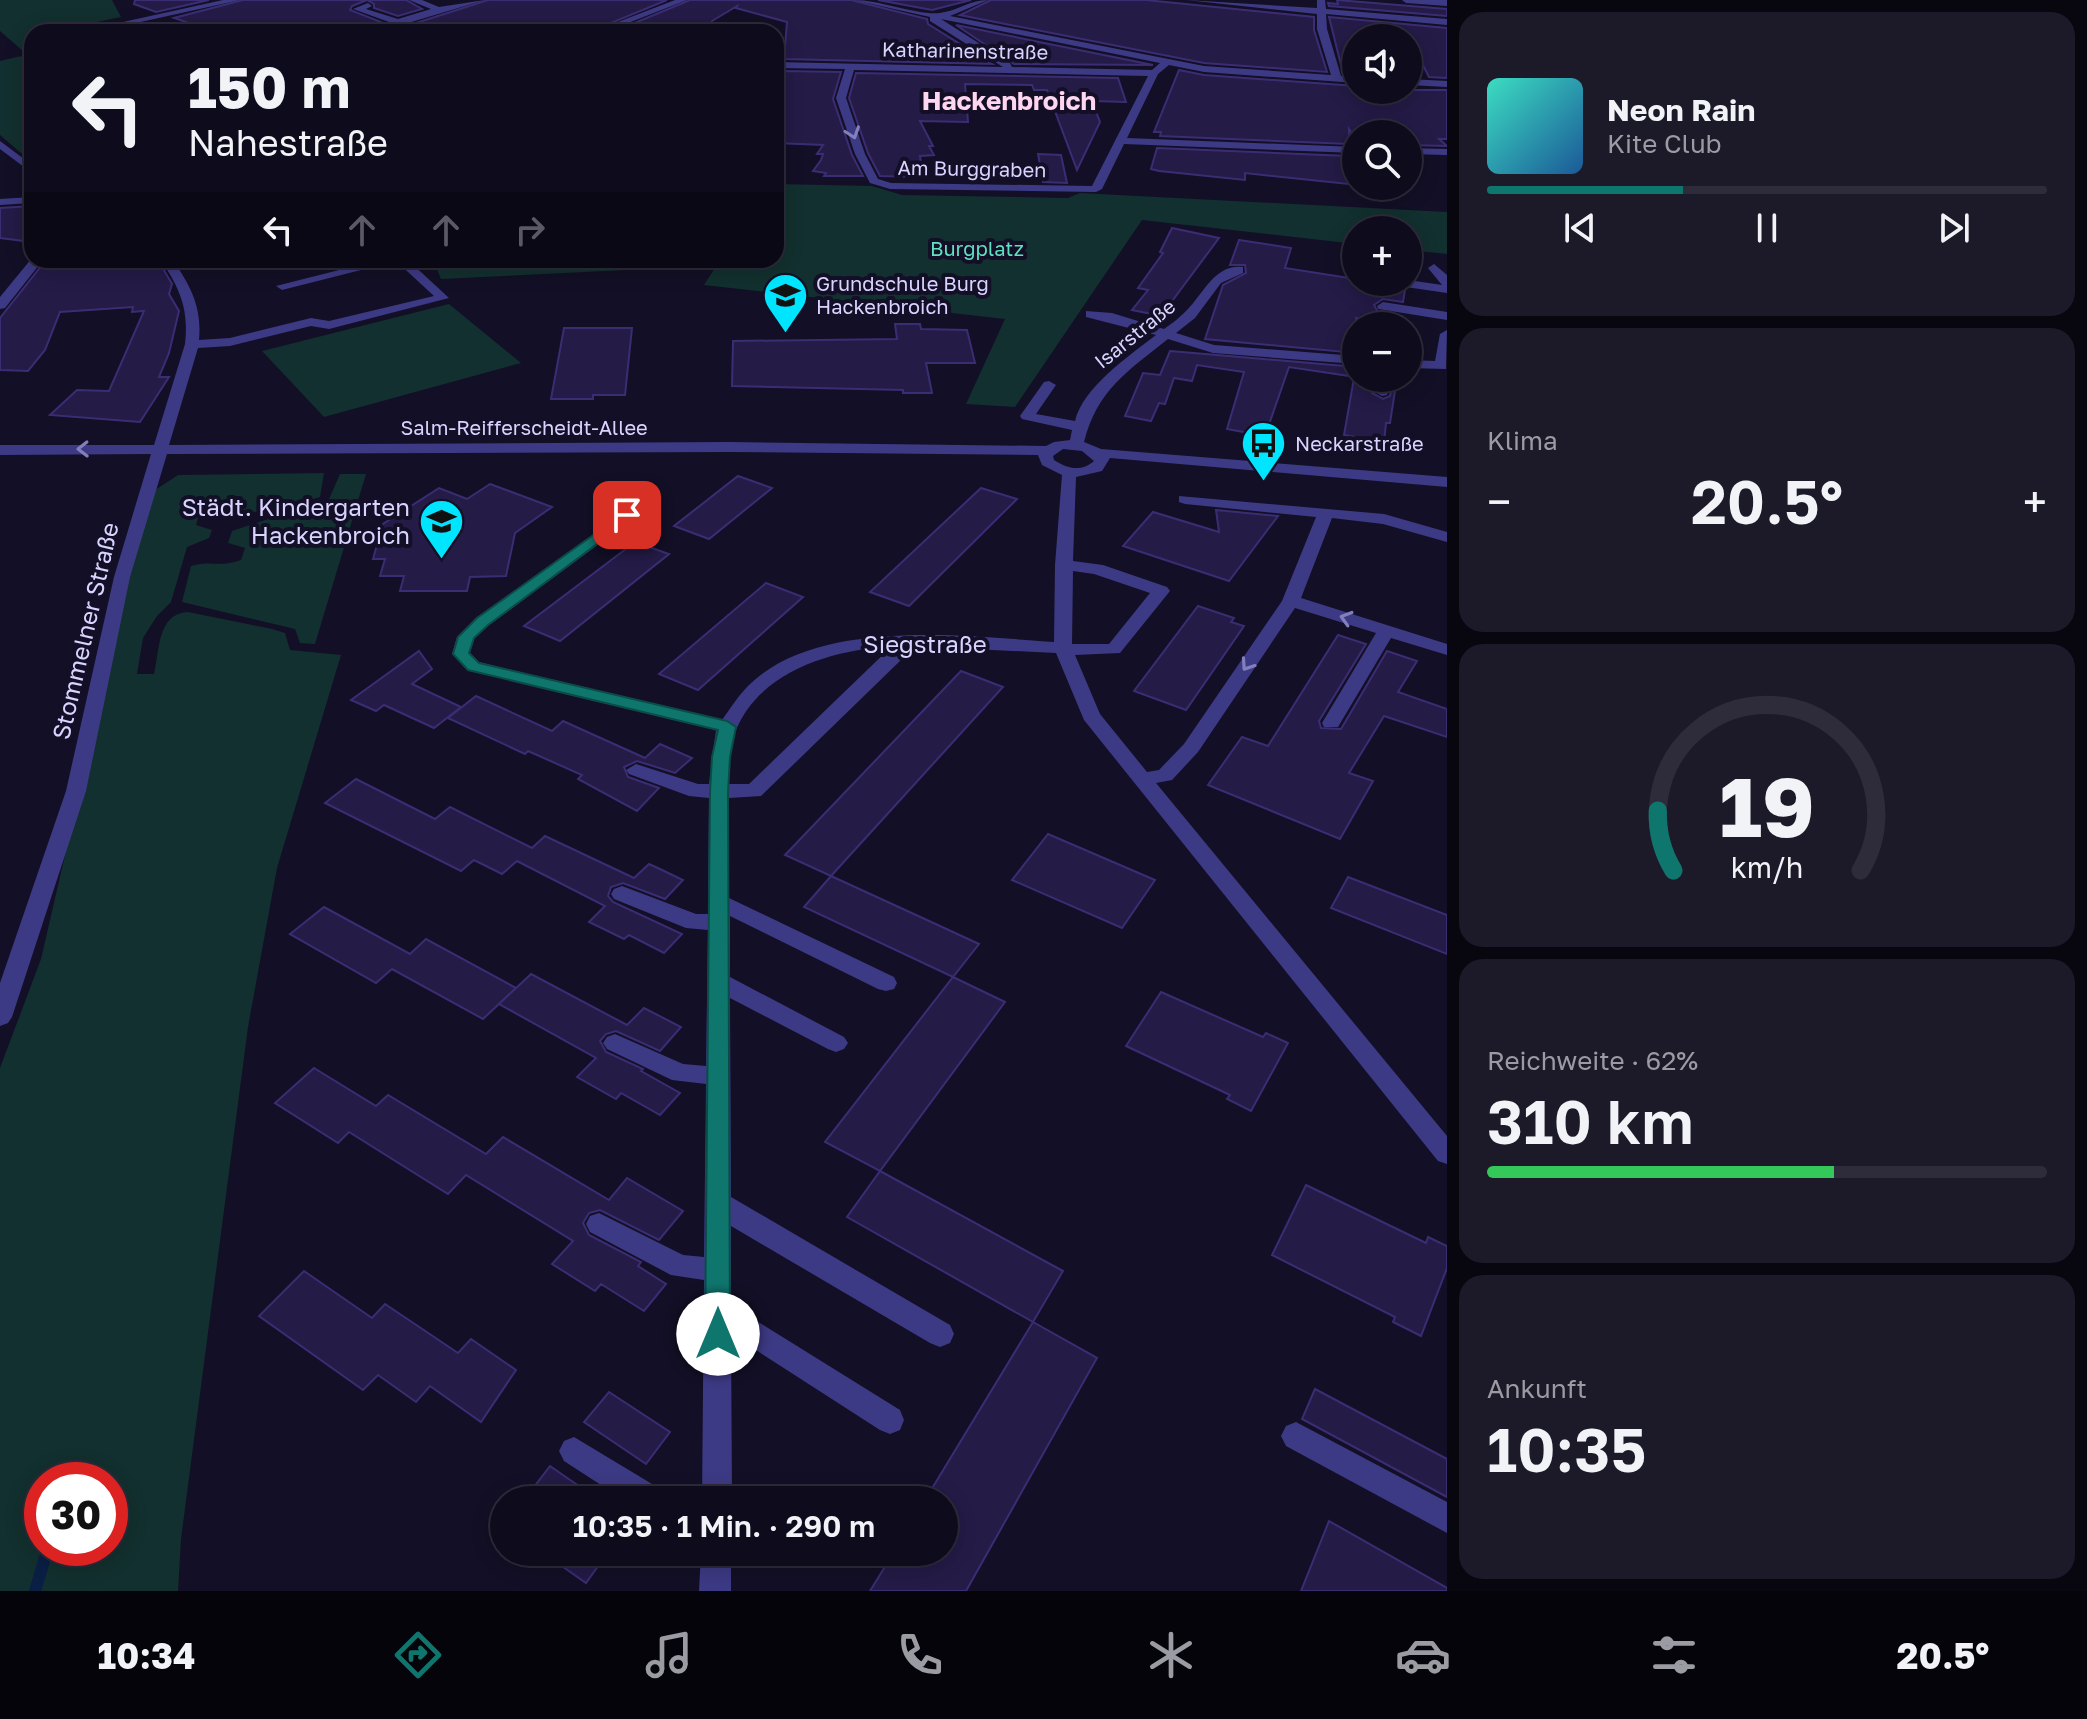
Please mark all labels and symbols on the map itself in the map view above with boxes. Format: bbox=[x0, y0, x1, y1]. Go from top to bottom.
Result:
street label: Katharinenstraße bbox=[882, 37, 1048, 63]
district label: Hackenbroich bbox=[922, 85, 1096, 116]
one-way arrow bbox=[844, 125, 860, 139]
street label: Am Burggraben bbox=[897, 155, 1047, 181]
park label: Burgplatz bbox=[930, 236, 1024, 260]
place label: Grundschule Burg Hackenbroich bbox=[816, 271, 989, 318]
school or university icon: Grundschule Burg Hackenbroich bbox=[761, 272, 809, 335]
street label: Isarstraße bbox=[1089, 293, 1179, 373]
street label: Salm-Reifferscheidt-Allee bbox=[400, 415, 648, 439]
bus stop icon: Neckarstraße bbox=[1240, 420, 1288, 483]
place label: Neckarstraße bbox=[1295, 431, 1424, 455]
one-way arrow bbox=[76, 440, 89, 457]
pin bbox=[593, 481, 661, 549]
place label: Städt. Kindergarten Hackenbroich bbox=[182, 492, 410, 549]
school or university icon: Städt. Kindergarten Hackenbroich bbox=[417, 498, 465, 561]
street label: Stommelner Straße bbox=[45, 519, 124, 742]
one-way arrow bbox=[1340, 611, 1353, 627]
street label: Siegstraße bbox=[863, 629, 987, 658]
one-way arrow bbox=[1242, 657, 1257, 671]
position arrow bbox=[676, 1292, 760, 1376]
speed limit sign: 30 bbox=[24, 1462, 128, 1566]

